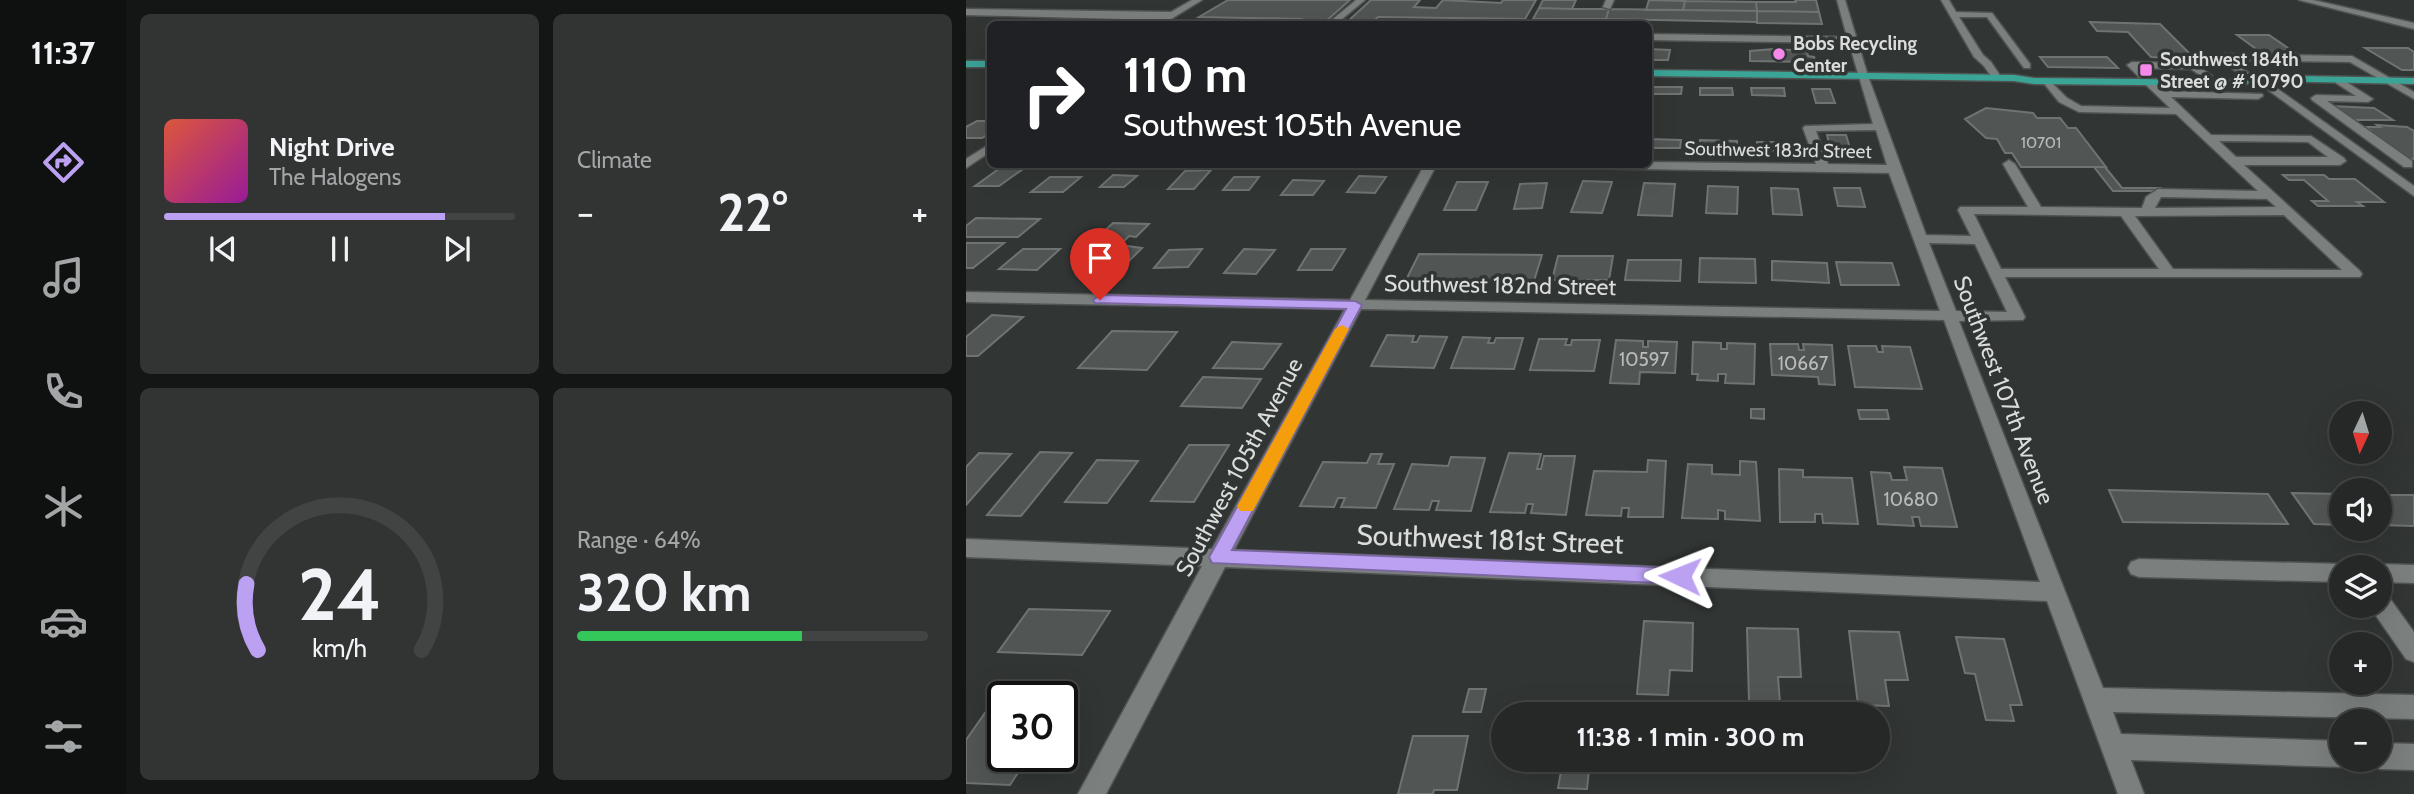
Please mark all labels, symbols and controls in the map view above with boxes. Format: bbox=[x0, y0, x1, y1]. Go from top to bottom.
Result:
place label: Bobs Recycling Center bbox=[1793, 32, 1918, 77]
text: 11:37 bbox=[31, 33, 95, 72]
text: 110 m bbox=[1123, 45, 1247, 104]
marker: Bobs Recycling Center bbox=[1771, 46, 1787, 62]
place label: Southwest 184th Street @ # 10790 bbox=[2160, 48, 2304, 93]
icon: right bbox=[1008, 49, 1099, 140]
marker: Southwest 184th Street @ # 10790 bbox=[2138, 62, 2154, 78]
text: Southwest 105th Avenue bbox=[1123, 105, 1461, 144]
text: Night Drive bbox=[269, 131, 395, 163]
house number: 10701 bbox=[2021, 133, 2061, 152]
street label: Southwest 183rd Street bbox=[1684, 137, 1872, 163]
icon: directions bbox=[39, 138, 88, 187]
text: Climate bbox=[577, 146, 652, 174]
text: The Halogens bbox=[269, 163, 401, 191]
text: 22° bbox=[717, 181, 788, 244]
text: − bbox=[577, 189, 594, 236]
text: + bbox=[911, 189, 928, 236]
pin bbox=[1070, 228, 1130, 300]
icon: previous bbox=[204, 230, 242, 268]
icon: pause bbox=[321, 230, 359, 268]
icon: next bbox=[438, 230, 476, 268]
icon: arrive bbox=[1081, 239, 1119, 277]
icon: music bbox=[39, 253, 88, 302]
street label: Southwest 182nd Street bbox=[1384, 269, 1617, 301]
street label: Southwest 107th Avenue bbox=[1948, 272, 2061, 508]
house number: 10597 bbox=[1619, 348, 1669, 371]
house number: 10667 bbox=[1778, 352, 1829, 375]
street label: Southwest 105th Avenue bbox=[1170, 353, 1309, 581]
icon: phone bbox=[39, 367, 88, 416]
north arrow bbox=[2329, 401, 2392, 464]
map controls bbox=[2329, 401, 2392, 772]
button: sound bbox=[2329, 478, 2392, 541]
icon: climate bbox=[39, 482, 88, 531]
house number: 10680 bbox=[1883, 488, 1939, 511]
street label: Southwest 181st Street bbox=[1356, 517, 1624, 561]
text: Range · 64% bbox=[577, 526, 701, 554]
position arrow bbox=[1643, 539, 1717, 613]
text: 24 bbox=[298, 550, 381, 638]
button: layers bbox=[2329, 555, 2392, 618]
text: 320 km bbox=[577, 561, 751, 624]
icon: car bbox=[39, 597, 88, 646]
button: + bbox=[2329, 632, 2392, 695]
text: km/h bbox=[312, 633, 367, 663]
speed limit sign: 30 bbox=[987, 681, 1078, 772]
button: − bbox=[2329, 709, 2392, 772]
icon: filters bbox=[39, 712, 88, 761]
text: 11:38 · 1 min · 300 m bbox=[1577, 721, 1804, 753]

